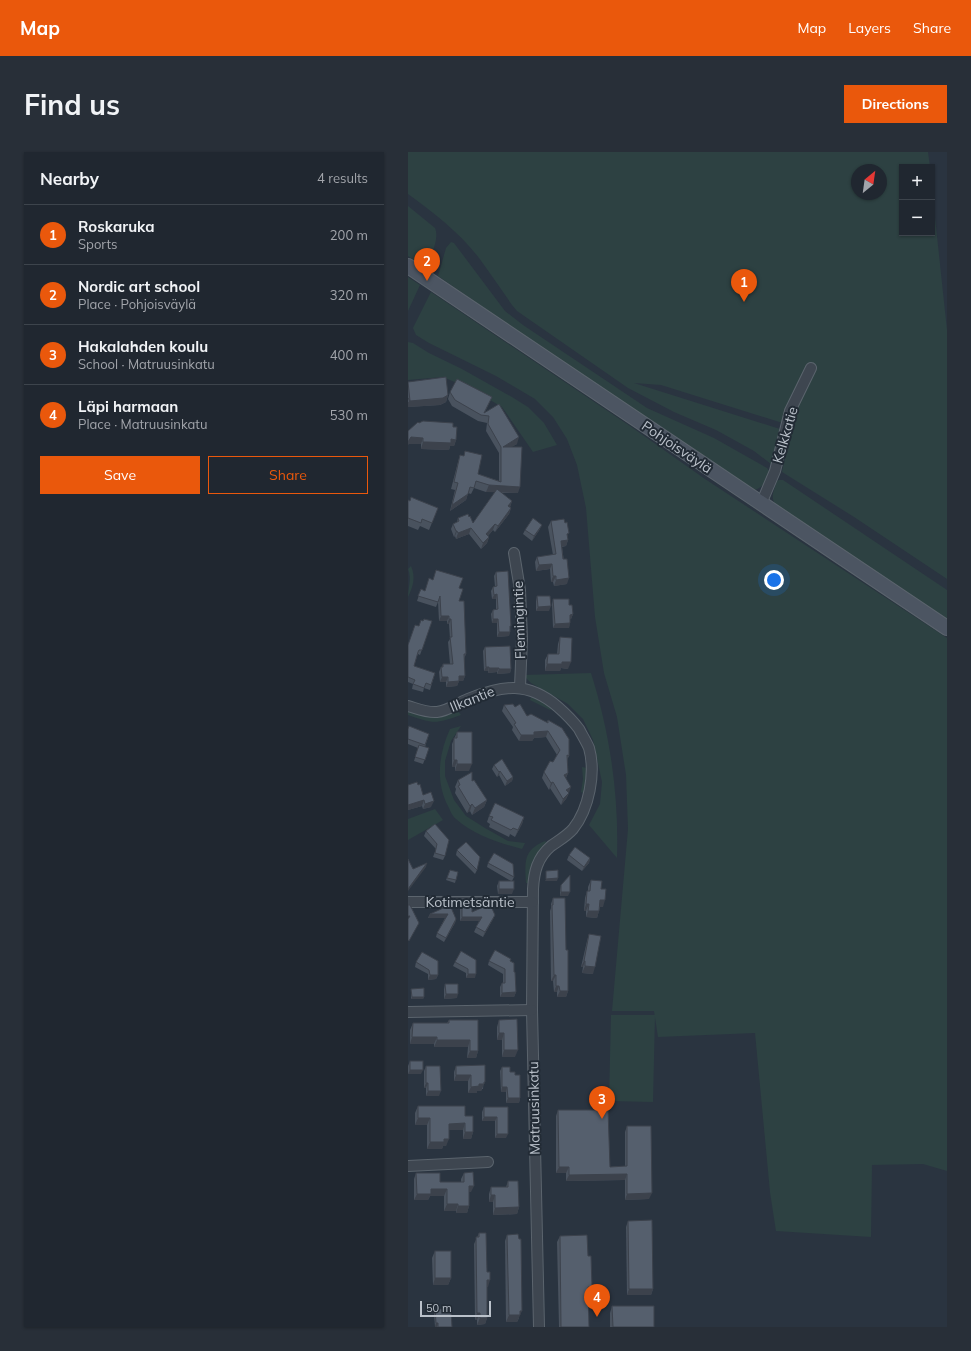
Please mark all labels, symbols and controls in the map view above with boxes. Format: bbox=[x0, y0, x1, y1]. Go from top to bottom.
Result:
text: Map bbox=[20, 16, 60, 40]
text: Map bbox=[797, 19, 826, 37]
text: Layers bbox=[848, 19, 891, 37]
text: Share bbox=[913, 19, 951, 37]
button: Directions bbox=[844, 85, 947, 123]
text: Find us bbox=[24, 87, 120, 122]
north arrow bbox=[851, 164, 887, 200]
map controls bbox=[899, 164, 935, 236]
button: + bbox=[899, 164, 935, 200]
text: Nearby bbox=[40, 168, 99, 189]
text: 4 results bbox=[317, 170, 368, 186]
button: − bbox=[899, 200, 935, 236]
text: Roskaruka bbox=[78, 217, 155, 236]
text: 1 bbox=[49, 227, 57, 243]
text: 200 m bbox=[330, 227, 368, 243]
text: Sports bbox=[78, 236, 117, 252]
pin: 2 bbox=[414, 248, 440, 281]
pin: 1 bbox=[731, 269, 757, 302]
text: Nordic art school bbox=[78, 277, 200, 296]
text: 2 bbox=[49, 287, 57, 303]
text: 320 m bbox=[330, 287, 368, 303]
text: Place · Pohjoisväylä bbox=[78, 296, 196, 312]
text: Hakalahden koulu bbox=[78, 337, 208, 356]
text: 3 bbox=[49, 347, 57, 363]
text: 400 m bbox=[330, 347, 368, 363]
text: School · Matruusinkatu bbox=[78, 356, 215, 372]
text: Läpi harmaan bbox=[78, 397, 178, 416]
street label: Kelkkatie bbox=[768, 405, 802, 465]
text: 4 bbox=[49, 407, 57, 423]
text: 530 m bbox=[330, 407, 368, 423]
text: Place · Matruusinkatu bbox=[78, 416, 207, 432]
street label: Pohjoisväylä bbox=[638, 417, 716, 477]
button: Save bbox=[40, 456, 200, 494]
button: Share bbox=[208, 456, 368, 494]
your location bbox=[764, 570, 784, 590]
street label: Flemingintie bbox=[509, 580, 529, 660]
street label: Ilkantie bbox=[447, 682, 497, 716]
street label: Kotimetsäntie bbox=[425, 893, 515, 911]
street label: Matruusinkatu bbox=[524, 1061, 544, 1155]
pin: 3 bbox=[589, 1086, 615, 1119]
pin: 4 bbox=[584, 1284, 610, 1317]
scale bar bbox=[420, 1299, 491, 1318]
text: 50 m bbox=[426, 1301, 452, 1315]

